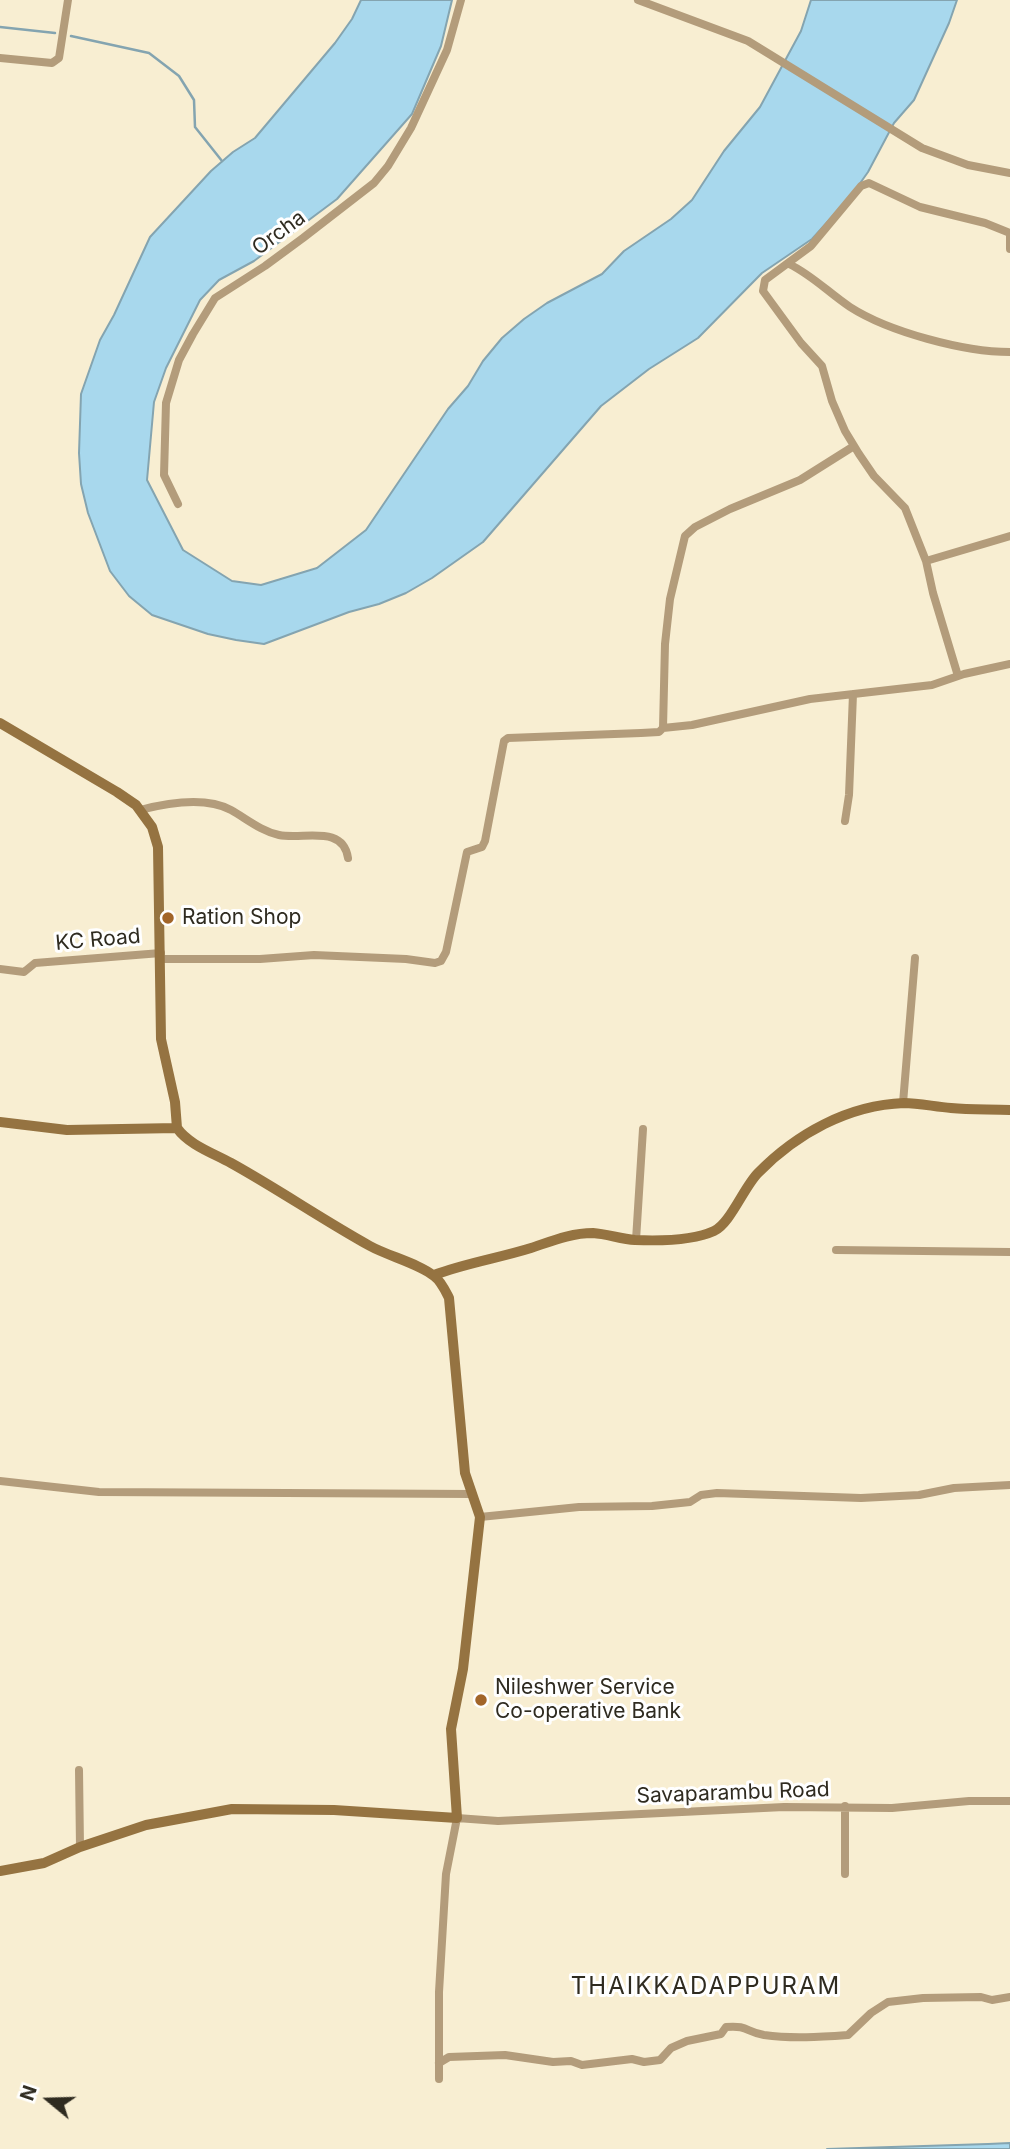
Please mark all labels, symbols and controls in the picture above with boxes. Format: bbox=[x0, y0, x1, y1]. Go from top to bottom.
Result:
street label: Orcha bbox=[247, 205, 311, 261]
place label: Ration Shop bbox=[182, 905, 301, 931]
marker: Ration Shop bbox=[160, 910, 176, 926]
street label: KC Road bbox=[54, 924, 142, 956]
place label: Nileshwer Service Co-operative Bank bbox=[495, 1675, 681, 1725]
marker: Nileshwer Service Co-operative Bank bbox=[473, 1692, 489, 1708]
street label: Savaparambu Road bbox=[636, 1777, 830, 1809]
district label: THAIKKADAPPURAM bbox=[573, 1973, 839, 2001]
north arrow bbox=[14, 2065, 84, 2135]
text: N bbox=[15, 2082, 42, 2104]

